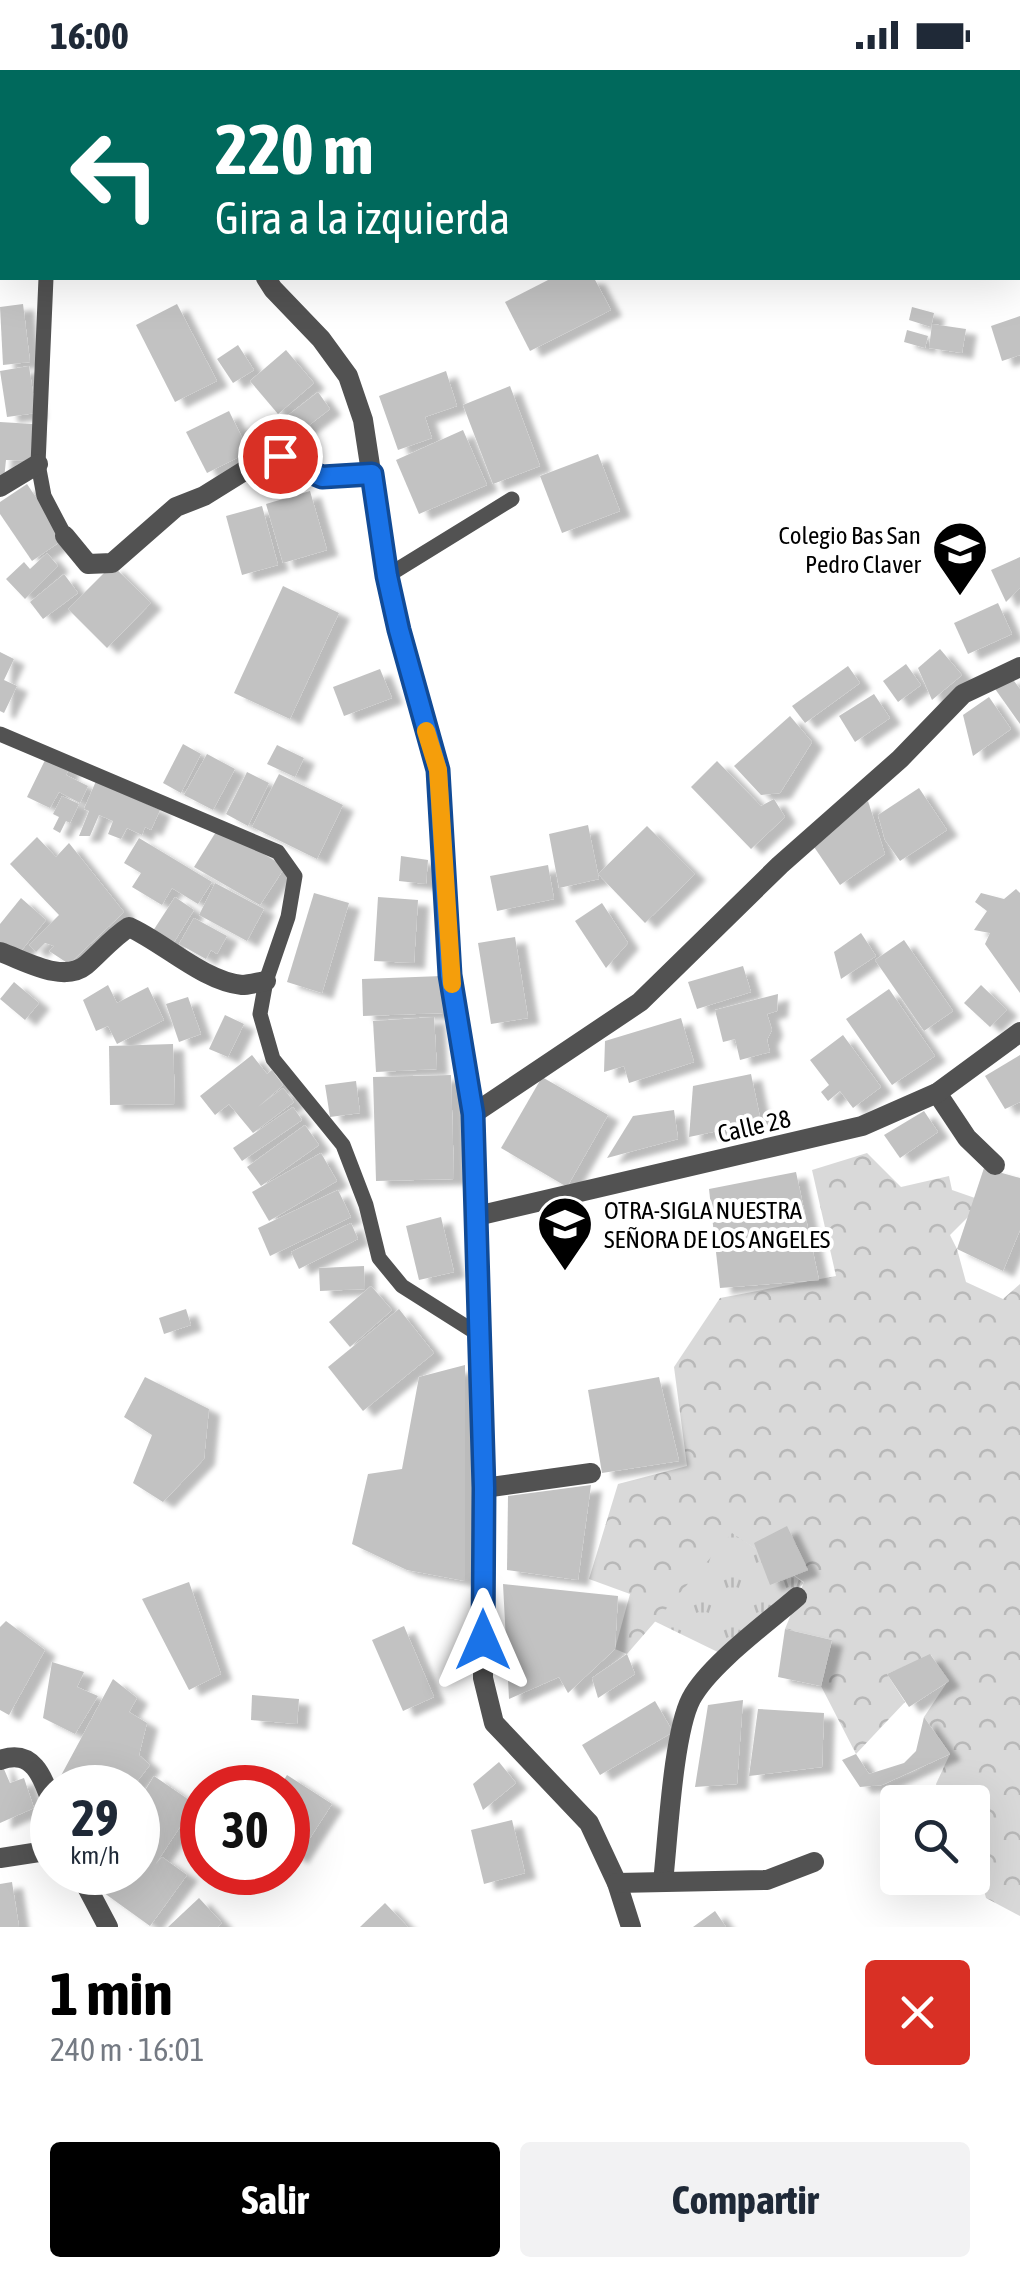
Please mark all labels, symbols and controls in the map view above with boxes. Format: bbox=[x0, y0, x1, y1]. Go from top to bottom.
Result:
text: 16:00 bbox=[50, 14, 129, 57]
text: 220 m bbox=[215, 109, 374, 189]
icon: left bbox=[50, 110, 180, 240]
text: Gira a la izquierda bbox=[215, 192, 510, 244]
pin bbox=[238, 414, 323, 499]
icon: arrive bbox=[253, 429, 308, 484]
school or university icon: Colegio Bas San Pedro Claver bbox=[930, 519, 990, 598]
place label: Colegio Bas San Pedro Claver bbox=[779, 521, 922, 578]
street label: Calle 28 bbox=[715, 1104, 793, 1148]
school or university icon: OTRA-SIGLA NUESTRA SEÑORA DE LOS ANGELES bbox=[535, 1194, 595, 1273]
place label: OTRA-SIGLA NUESTRA SEÑORA DE LOS ANGELES bbox=[604, 1196, 830, 1253]
position arrow bbox=[431, 1588, 535, 1692]
speed limit sign: 30 bbox=[180, 1765, 310, 1895]
map controls bbox=[880, 1785, 990, 1895]
button: search bbox=[880, 1785, 990, 1895]
text: 29 bbox=[71, 1789, 118, 1847]
text: km/h bbox=[70, 1841, 120, 1869]
text: 1 min bbox=[50, 1959, 173, 2028]
button: close bbox=[865, 1960, 970, 2065]
text: 240 m · 16:01 bbox=[50, 2031, 205, 2068]
button: Salir bbox=[50, 2142, 500, 2257]
button: Compartir bbox=[520, 2142, 970, 2257]

